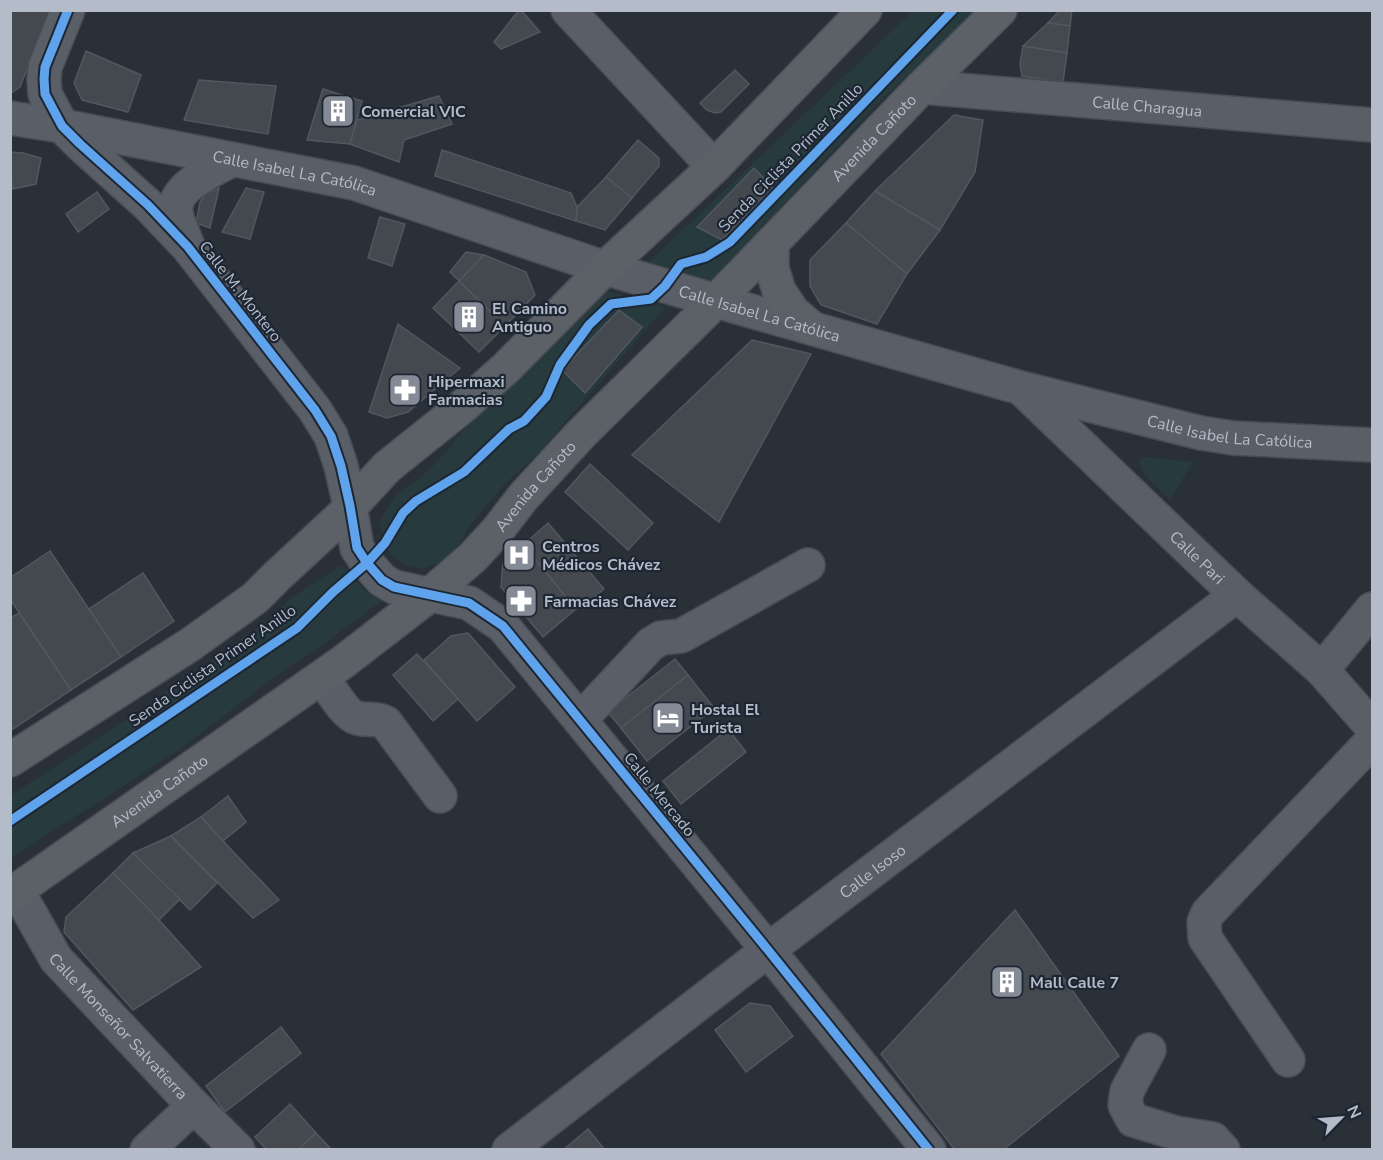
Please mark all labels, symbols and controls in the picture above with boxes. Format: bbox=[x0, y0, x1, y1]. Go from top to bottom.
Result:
street label: Senda Ciclista Primer Anillo bbox=[713, 78, 868, 237]
street label: Avenida Cañoto bbox=[827, 89, 922, 187]
street label: Calle Charagua bbox=[1091, 91, 1203, 123]
building icon: Comercial VIC bbox=[320, 93, 356, 129]
place label: Comercial VIC bbox=[361, 101, 466, 123]
street label: Calle Isabel La Católica bbox=[211, 146, 379, 202]
street label: Calle M. Montero bbox=[194, 237, 287, 347]
street label: Calle Isabel La Católica bbox=[676, 280, 842, 348]
place label: El Camino Antiguo bbox=[492, 298, 567, 338]
building icon: El Camino Antiguo bbox=[451, 299, 487, 335]
place label: Hipermaxi Farmacias bbox=[428, 371, 505, 411]
pharmacy icon: Hipermaxi Farmacias bbox=[387, 372, 423, 408]
street label: Calle Isabel La Católica bbox=[1145, 410, 1313, 454]
street label: Avenida Cañoto bbox=[490, 436, 581, 537]
street label: Calle Pari bbox=[1164, 526, 1229, 590]
place label: Centros Médicos Chávez bbox=[542, 536, 661, 576]
hospital icon: Centros Médicos Chávez bbox=[501, 537, 537, 573]
pharmacy icon: Farmacias Chávez bbox=[503, 583, 539, 619]
place label: Farmacias Chávez bbox=[544, 591, 677, 613]
street label: Senda Ciclista Primer Anillo bbox=[124, 599, 301, 732]
place label: Hostal El Turista bbox=[691, 699, 759, 739]
hotel icon: Hostal El Turista bbox=[650, 700, 686, 736]
street label: Calle Mercado bbox=[618, 748, 700, 842]
street label: Avenida Cañoto bbox=[107, 750, 213, 833]
street label: Calle Isoso bbox=[835, 839, 911, 904]
street label: Calle Monseñor Salvatierra bbox=[43, 950, 192, 1105]
building icon: Mall Calle 7 bbox=[989, 964, 1025, 1000]
place label: Mall Calle 7 bbox=[1030, 972, 1119, 994]
north arrow bbox=[1311, 1088, 1371, 1148]
text: N bbox=[1341, 1102, 1366, 1122]

